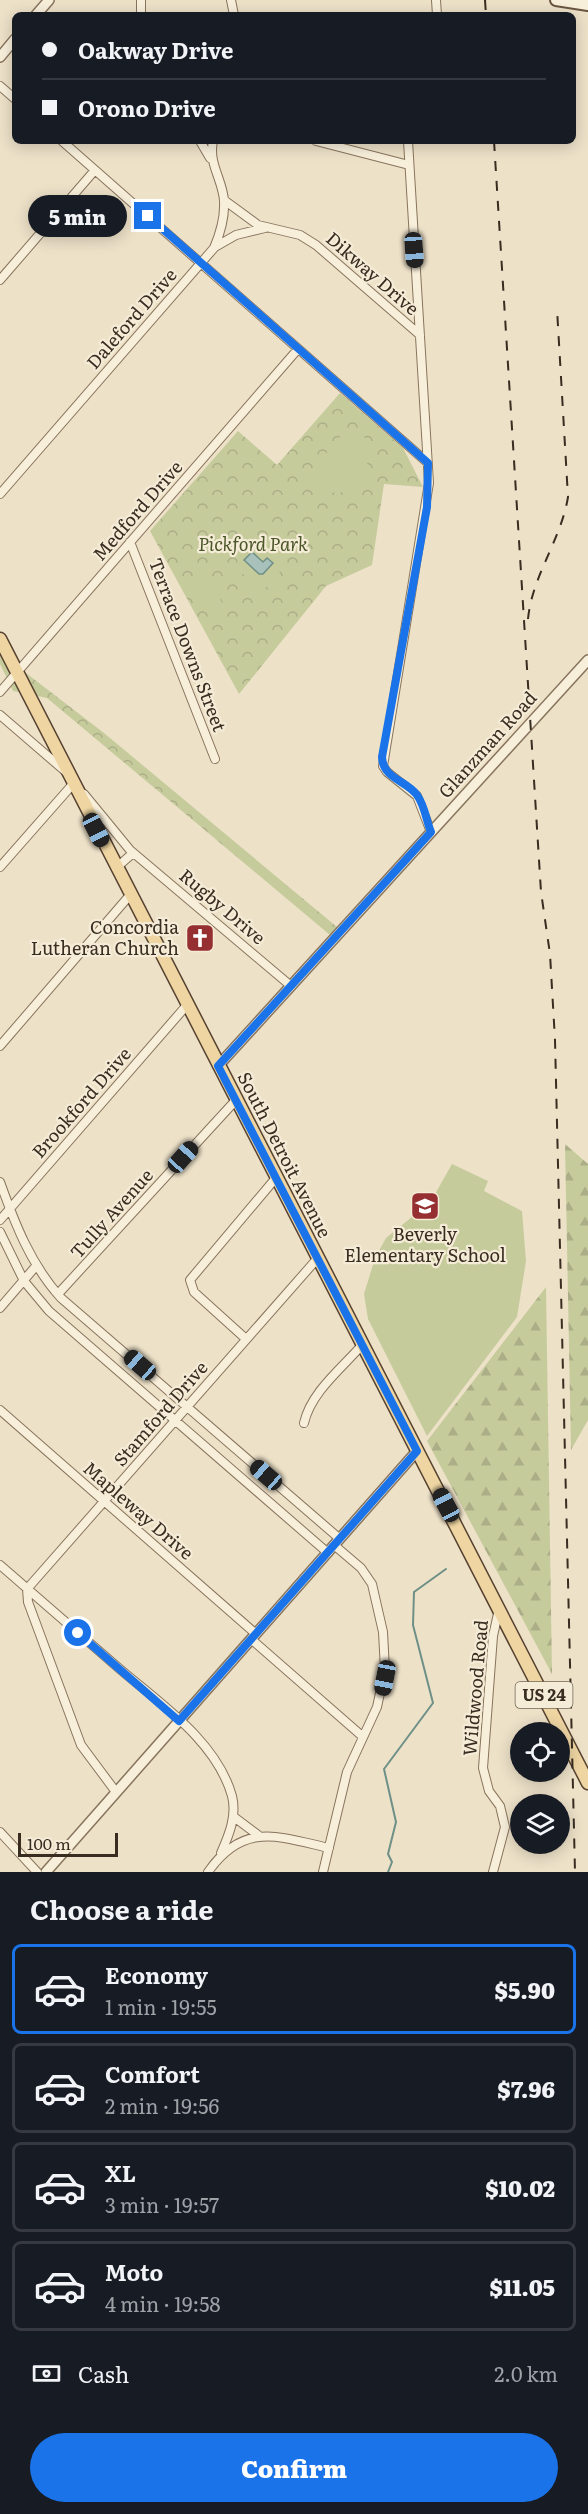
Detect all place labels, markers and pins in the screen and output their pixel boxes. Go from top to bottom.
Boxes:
place label: Concordia Lutheran Church [31,913,179,961]
church icon: Concordia Lutheran Church [184,922,216,954]
school or university icon: Beverly Elementary School [409,1190,441,1222]
place label: Beverly Elementary School [344,1220,506,1268]

